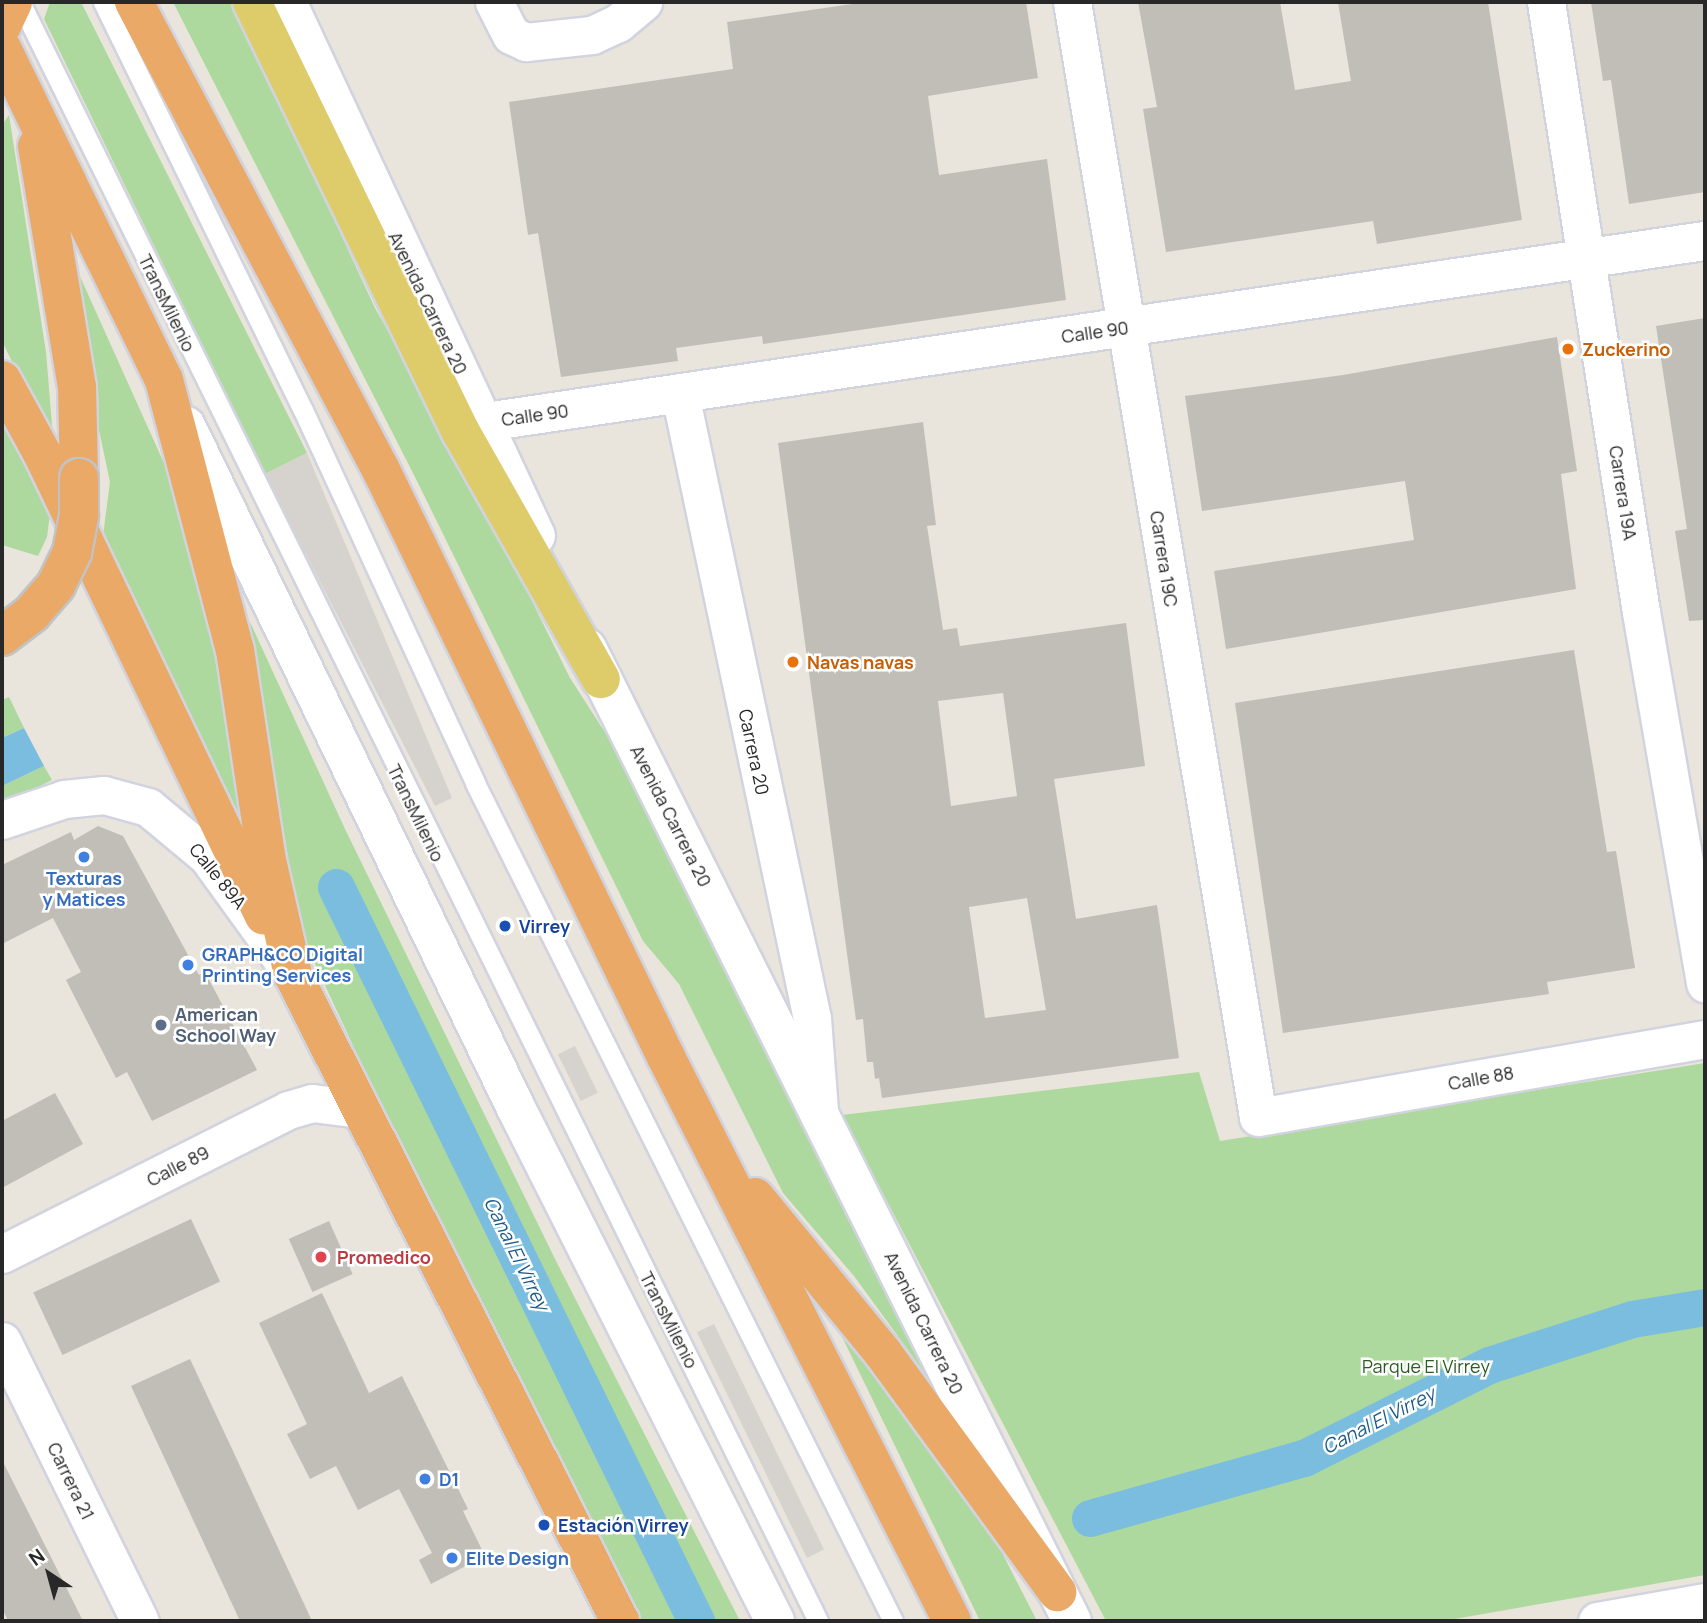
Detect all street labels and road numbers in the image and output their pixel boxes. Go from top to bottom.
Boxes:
street label: Avenida Carrera 20 [384,228,472,378]
street label: TransMilenio [134,251,200,355]
street label: Calle 90 [1060,317,1130,347]
street label: Calle 90 [500,400,570,430]
street label: Carrera 19A [1605,444,1641,542]
street label: Carrera 19C [1146,509,1182,609]
street label: Carrera 20 [734,707,774,797]
street label: Avenida Carrera 20 [626,742,716,890]
street label: TransMilenio [383,761,449,865]
street label: Calle 89A [185,839,251,913]
street label: Calle 88 [1446,1062,1516,1094]
street label: Calle 89 [143,1141,213,1191]
street label: Avenida Carrera 20 [880,1248,968,1398]
street label: TransMilenio [635,1268,703,1372]
street label: Carrera 21 [43,1439,99,1523]

